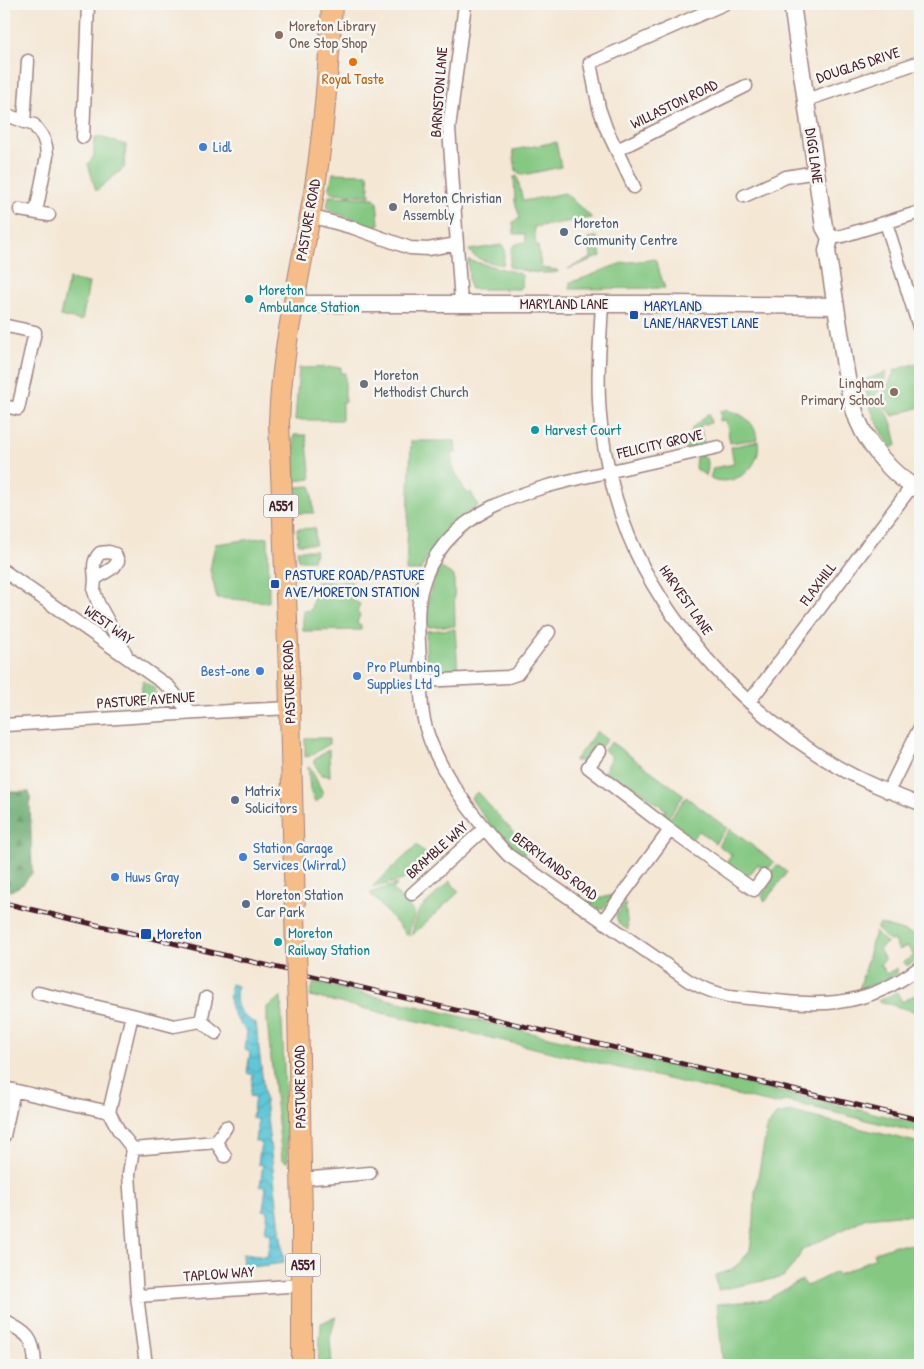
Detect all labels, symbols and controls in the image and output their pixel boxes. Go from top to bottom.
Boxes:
place label: Moreton Library One Stop Shop [289,15,376,53]
marker: Moreton Library One Stop Shop [273,29,285,41]
street label: DOUGLAS DRIVE [813,41,903,88]
street label: BARNSTON LANE [425,46,452,138]
marker: Royal Taste [347,56,359,68]
place label: Royal Taste [322,68,384,89]
street label: WILLASTON ROAD [627,73,722,134]
street label: DIGG LANE [800,127,829,185]
place label: Lidl [213,136,232,157]
marker: Lidl [197,141,209,153]
street label: PASTURE ROAD [290,176,325,263]
place label: Moreton Christian Assembly [403,187,502,225]
marker: Moreton Christian Assembly [387,201,399,213]
place label: Moreton Community Centre [574,212,678,250]
marker: Moreton Community Centre [558,226,570,238]
place label: Moreton Ambulance Station [259,279,360,317]
marker: Moreton Ambulance Station [243,293,255,305]
street label: MARYLAND LANE [520,293,609,314]
place label: MARYLAND LANE/HARVEST LANE [644,295,759,333]
marker: MARYLAND LANE/HARVEST LANE [628,309,640,321]
place label: Moreton Methodist Church [374,364,468,402]
place label: Lingham Primary School [801,372,884,410]
marker: Moreton Methodist Church [358,378,370,390]
marker: Lingham Primary School [888,386,900,398]
place label: Harvest Court [545,419,622,440]
street label: FELICITY GROVE [614,423,705,464]
marker: Harvest Court [529,424,541,436]
road number: A551 [264,494,298,518]
street label: FLAXHILL [794,557,841,610]
street label: HARVEST LANE [655,560,718,639]
place label: PASTURE ROAD/PASTURE AVE/MORETON STATION [285,564,425,602]
marker: PASTURE ROAD/PASTURE AVE/MORETON STATION [269,578,281,590]
street label: WEST WAY [80,600,139,650]
street label: PASTURE ROAD [277,639,300,724]
place label: Pro Plumbing Supplies Ltd [367,656,440,694]
place label: Best-one [201,660,250,681]
marker: Best-one [254,665,266,677]
marker: Pro Plumbing Supplies Ltd [351,670,363,682]
street label: PASTURE AVENUE [96,686,196,713]
place label: Matrix Solicitors [245,780,297,818]
marker: Matrix Solicitors [229,794,241,806]
street label: BRAMBLE WAY [401,816,473,883]
street label: BERRYLANDS ROAD [508,826,603,905]
place label: Station Garage Services (Wirral) [253,837,347,875]
marker: Station Garage Services (Wirral) [237,851,249,863]
place label: Huws Gray [125,866,179,887]
marker: Huws Gray [109,871,121,883]
place label: Moreton Station Car Park [256,884,344,922]
marker: Moreton Station Car Park [240,898,252,910]
place label: Moreton Railway Station [288,922,370,960]
place label: Moreton [157,923,202,944]
marker: Moreton [139,927,153,941]
marker: Moreton Railway Station [272,936,284,948]
street label: PASTURE ROAD [288,1044,311,1129]
road number: A551 [286,1254,320,1276]
street label: TAPLOW WAY [183,1261,256,1286]

